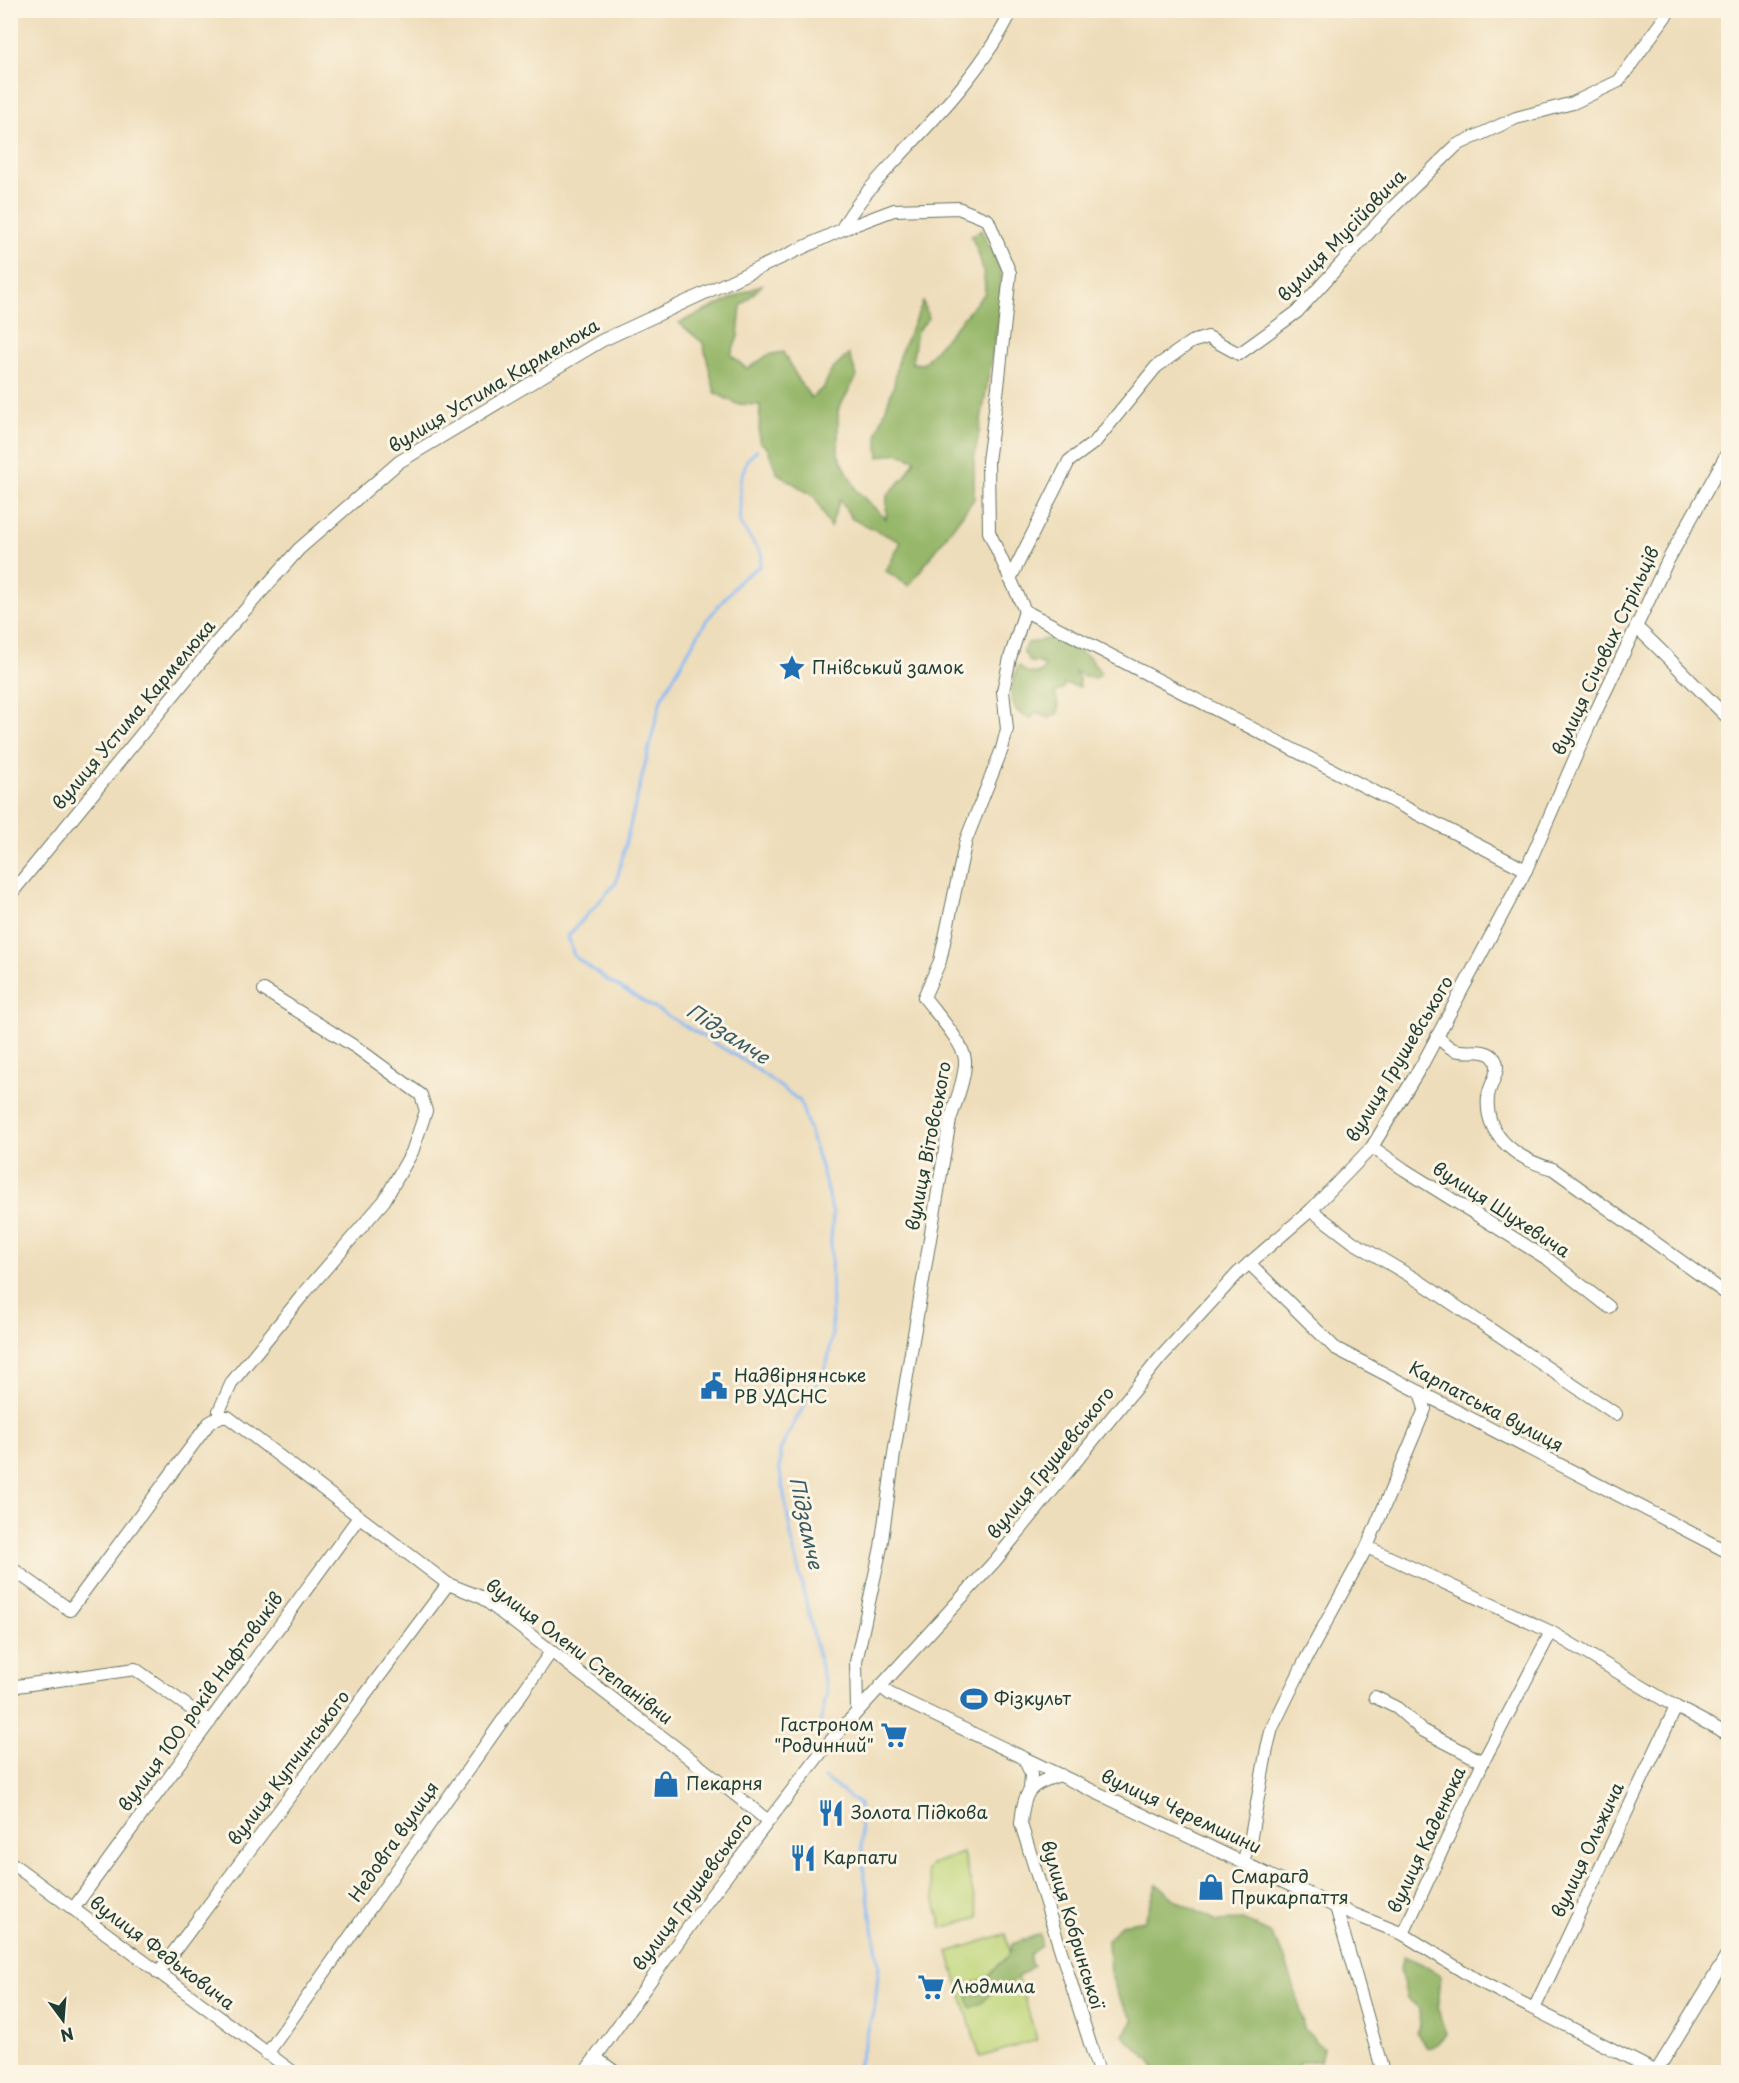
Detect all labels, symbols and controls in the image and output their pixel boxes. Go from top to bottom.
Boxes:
street label: вулиця Мусійовича [1270,162,1412,307]
street label: вулиця Устима Кармелюка [383,311,604,458]
street label: вулиця Січових Стрільців [1544,541,1665,759]
street label: вулиця Устима Кармелюка [45,612,221,815]
place icon: Пнівський замок [777,653,807,683]
place label: Пнівський замок [812,653,964,680]
street label: вулиця Грушевського [1338,970,1459,1146]
water label: Підзамче [681,995,777,1072]
street label: вулиця Вітовського [898,1059,957,1233]
street label: вулиця Шухевича [1428,1154,1576,1264]
street label: Карпатська вулиця [1405,1354,1569,1458]
place label: Надвірнянське РВ УДСНС [734,1361,866,1409]
public building icon: Надвірнянське РВ УДСНС [699,1371,729,1401]
street label: вулиця Грушевського [980,1380,1120,1544]
water label: Підзамче [783,1474,832,1573]
street label: вулиця Олени Степанівни [481,1571,679,1730]
street label: вулиця 100 років Нафтовиків [111,1586,289,1817]
street label: вулиця Купчинського [220,1684,355,1850]
sports icon: Фізкульт [959,1684,989,1714]
place label: Фізкульт [994,1684,1071,1711]
place label: Гастроном "Родинний" [774,1710,874,1758]
supermarket icon: Гастроном "Родинний" [879,1720,909,1750]
street label: вулиця Каденюка [1380,1761,1472,1917]
street label: вулиця Черемшини [1097,1762,1266,1860]
shop icon: Пекарня [651,1769,681,1799]
place label: Пекарня [686,1769,763,1796]
street label: Недовга вулиця [341,1775,445,1907]
street label: вулиця Ольжича [1543,1777,1630,1921]
restaurant icon: Золота Підкова [816,1798,846,1828]
place label: Золота Підкова [851,1798,988,1825]
street label: вулиця Грушевського [625,1806,758,1976]
street label: вулиця Кобринської [1035,1837,1112,2013]
restaurant icon: Карпати [788,1843,818,1873]
place label: Карпати [823,1843,898,1870]
place label: Смарагд Прикарпаття [1231,1862,1349,1910]
shop icon: Смарагд Прикарпаття [1196,1872,1226,1902]
street label: вулиця Федьковича [85,1888,242,2016]
supermarket icon: Людмила [916,1972,946,2002]
place label: Людмила [951,1972,1036,1999]
north arrow [33,1990,93,2050]
text: N [58,2022,77,2049]

